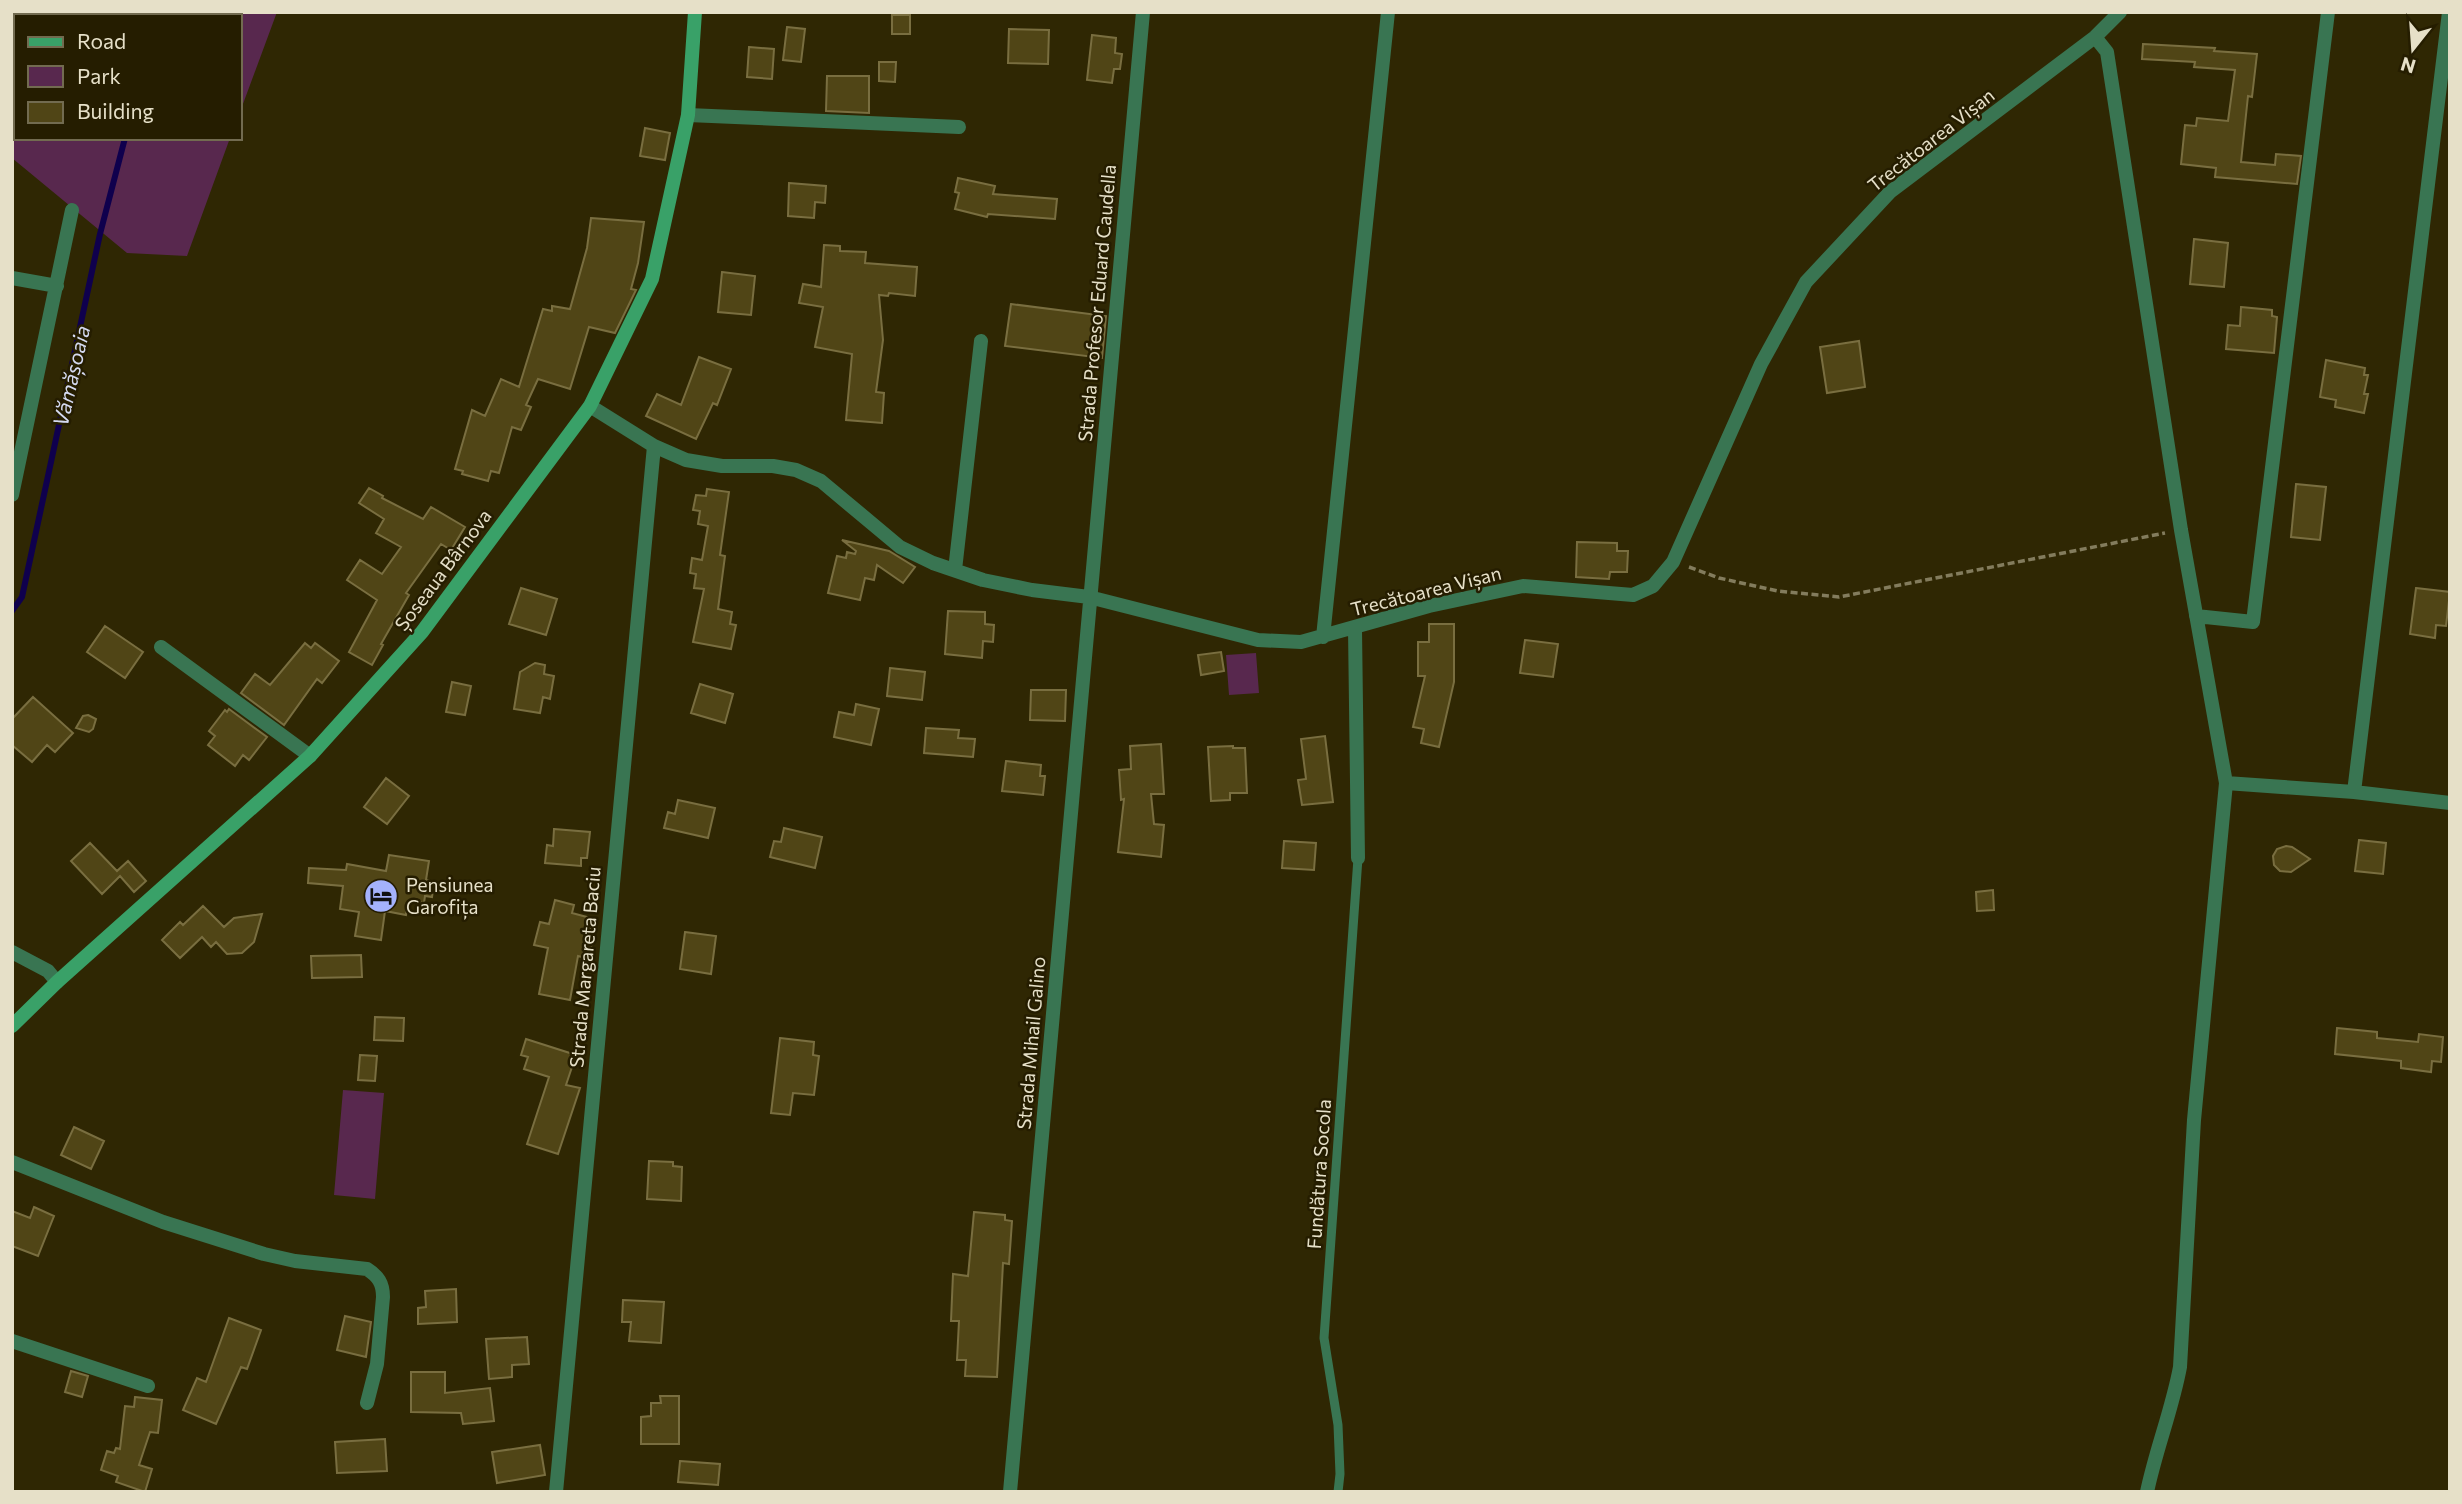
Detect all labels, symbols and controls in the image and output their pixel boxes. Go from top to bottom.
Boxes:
legend [14,14,242,140]
north arrow [2378,14,2448,84]
text: Road [77,28,126,53]
text: N [2398,53,2418,79]
text: Park [77,63,121,88]
street label: Trecătoarea Vișan [1863,83,2000,198]
text: Building [77,98,154,123]
street label: Strada Profesor Eduard Caudella [1073,163,1120,442]
water label: Vămășoaia [47,323,96,429]
street label: Șoseaua Bârnova [389,504,497,636]
street label: Trecătoarea Vișan [1348,561,1504,622]
street label: Strada Margareta Baciu [564,865,605,1069]
place label: Pensiunea Garofița [406,873,494,920]
hotel icon: Pensiunea Garofița [362,877,400,915]
street label: Strada Mihail Galino [1011,955,1050,1130]
street label: Fundătura Socola [1302,1098,1335,1250]

